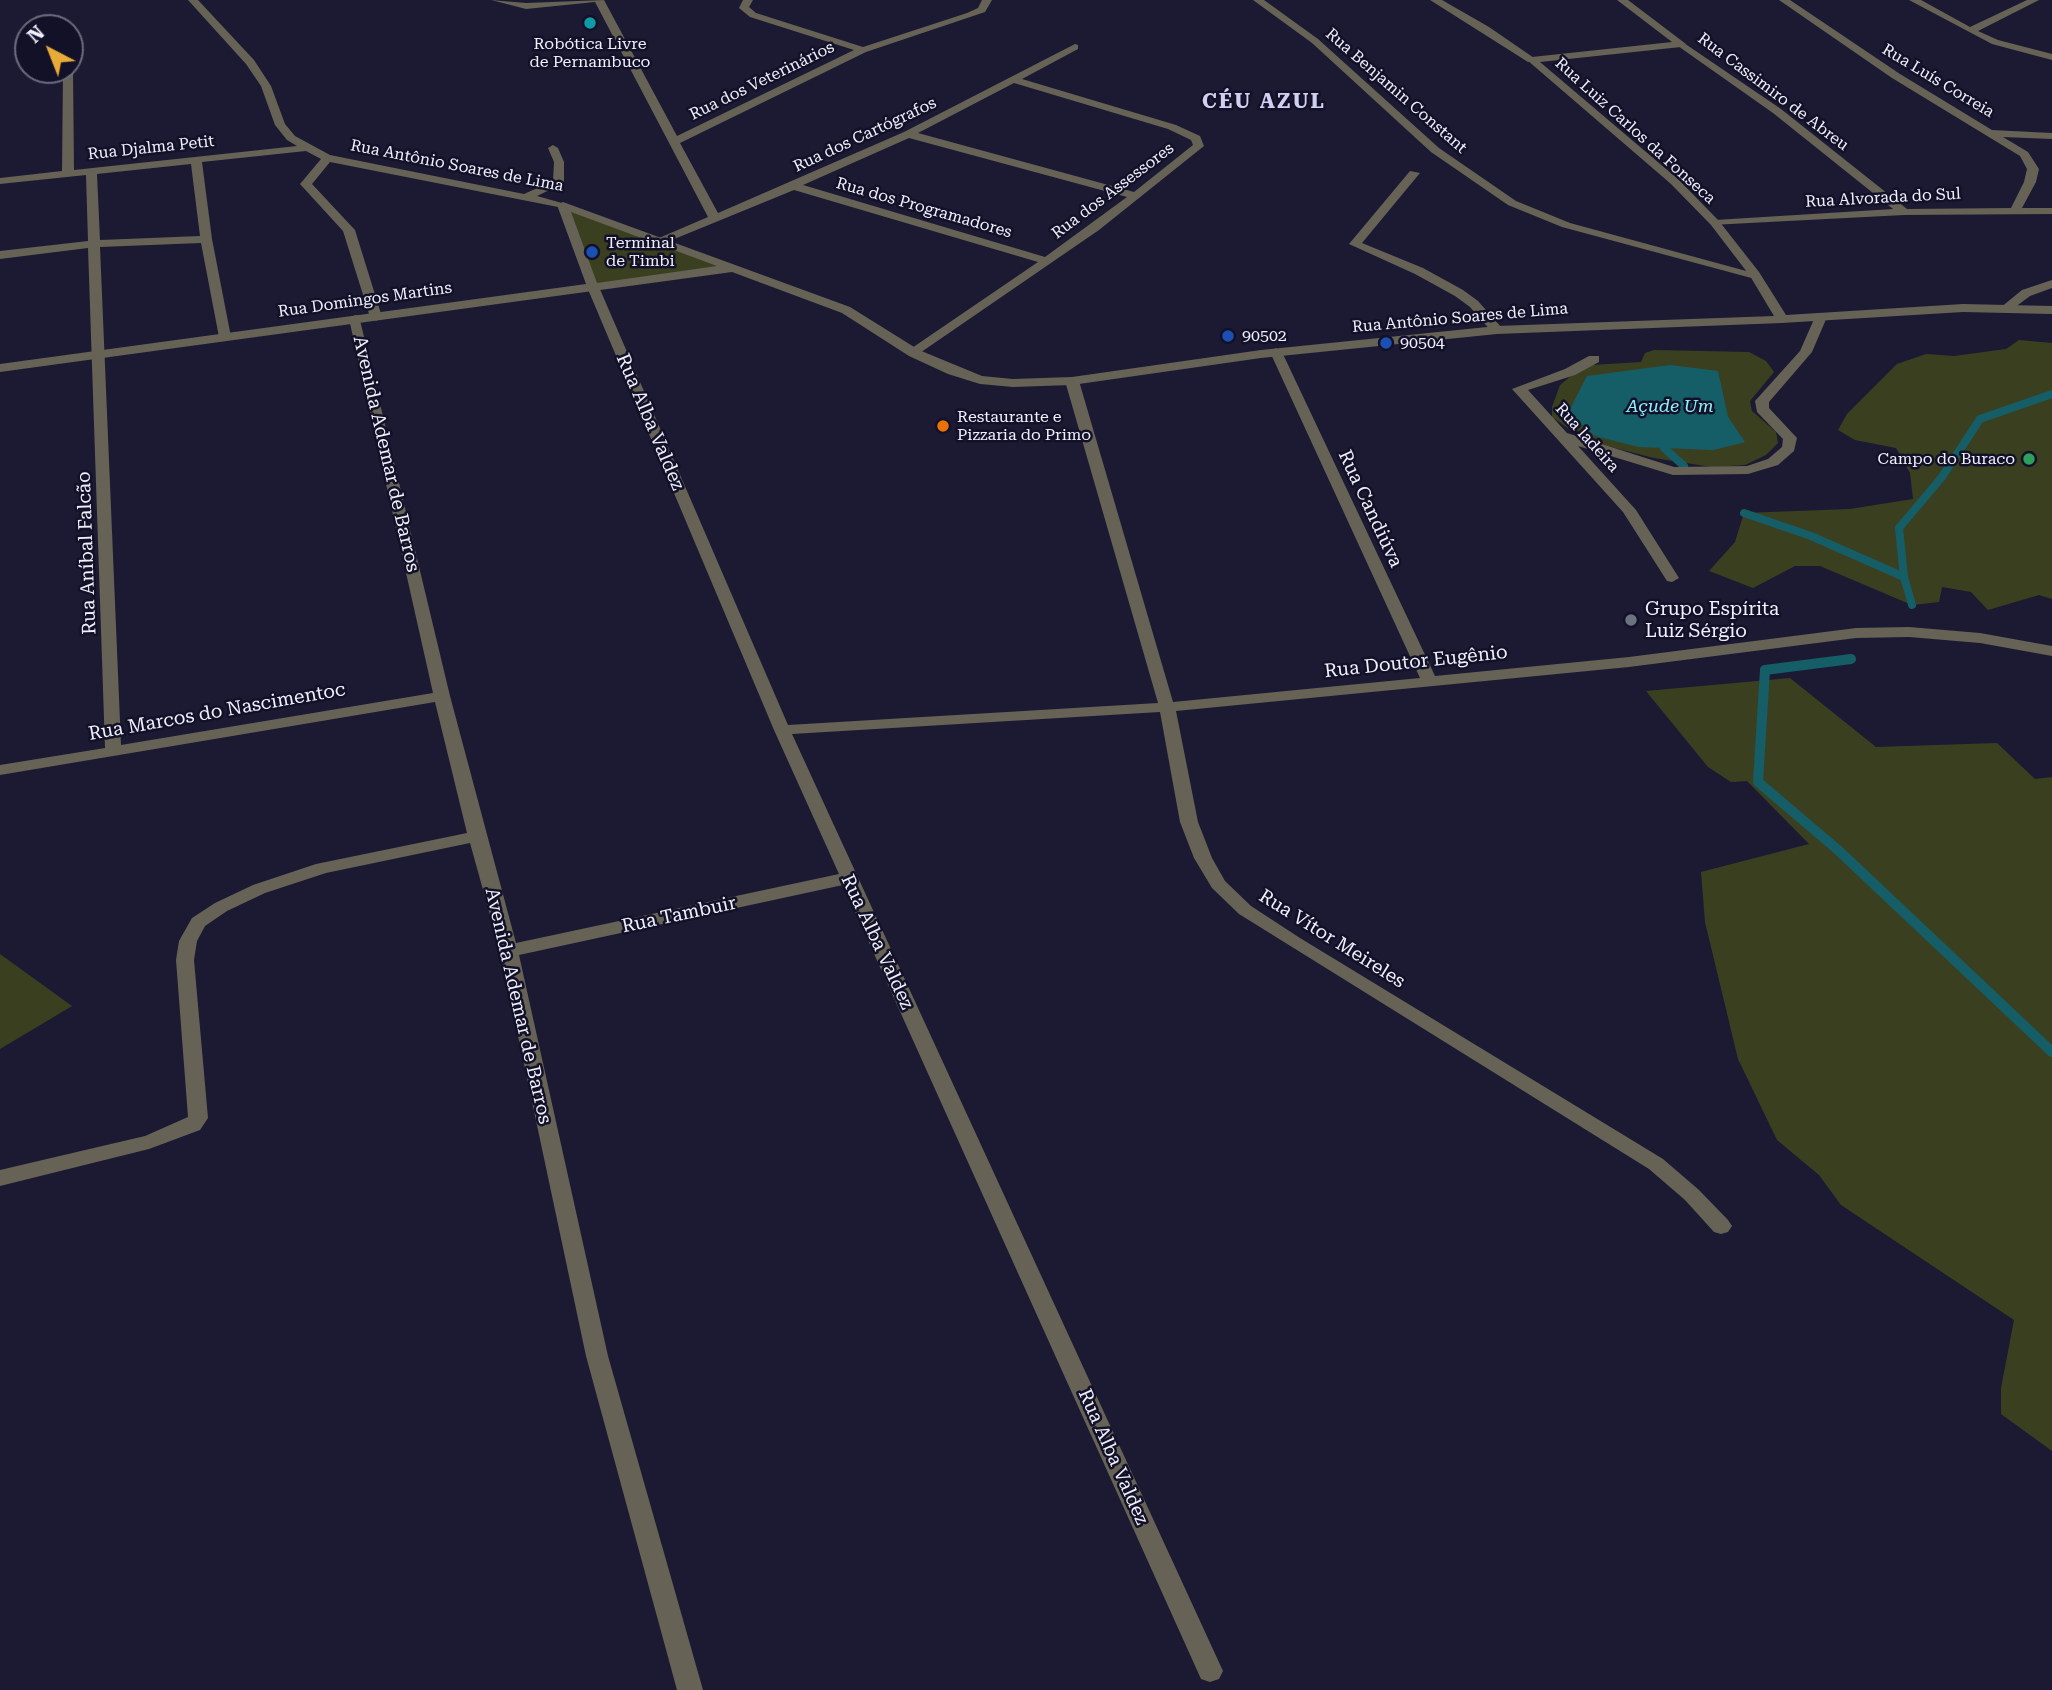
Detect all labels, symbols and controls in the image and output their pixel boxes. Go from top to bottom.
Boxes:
north arrow [14,14,84,84]
marker: Robótica Livre de Pernambuco [582,15,598,31]
text: N [23,21,49,48]
street label: Rua Benjamin Constant [1321,24,1471,158]
street label: Rua Cassimiro de Abreu [1694,29,1852,155]
place label: Robótica Livre de Pernambuco [530,34,650,72]
street label: Rua dos Veterinários [686,38,838,124]
street label: Rua Luís Correia [1879,40,1997,122]
street label: Rua Luiz Carlos da Fonseca [1551,54,1719,208]
district label: CÉU AZUL [1203,89,1325,115]
street label: Rua dos Cartógrafos [790,93,940,177]
street label: Rua Djalma Petit [87,132,215,164]
street label: Rua Antônio Soares de Lima [349,136,565,196]
street label: Rua dos Assessores [1048,139,1178,243]
street label: Rua dos Programadores [834,174,1014,242]
street label: Rua Alvorada do Sul [1805,184,1961,212]
place label: Terminal de Timbi [606,233,675,271]
marker: Terminal de Timbi [584,244,600,260]
street label: Rua Domingos Martins [277,278,453,322]
street label: Rua Antônio Soares de Lima [1351,299,1569,337]
place label: 90502 [1242,326,1287,346]
marker: 90502 [1220,328,1236,344]
place label: 90504 [1400,333,1445,353]
street label: Avenida Ademar de Barros [348,334,424,574]
marker: 90504 [1378,335,1394,351]
street label: Rua Alba Valdez [611,350,689,494]
water label: Açude Um [1626,396,1714,418]
street label: Rua ladeira [1551,400,1623,476]
place label: Restaurante e Pizzaria do Primo [957,407,1091,445]
marker: Restaurante e Pizzaria do Primo [935,418,951,434]
street label: Rua Candiúva [1333,447,1407,571]
place label: Campo do Buraco [1878,449,2015,469]
marker: Campo do Buraco [2021,451,2037,467]
street label: Rua Aníbal Falcão [73,471,101,635]
place label: Grupo Espírita Luiz Sérgio [1645,598,1779,642]
marker: Grupo Espírita Luiz Sérgio [1623,612,1639,628]
street label: Rua Doutor Eugênio [1323,641,1509,683]
street label: Rua Marcos do Nascimentoc [87,678,347,746]
street label: Rua Alba Valdez [836,871,918,1013]
street label: Rua Vítor Meireles [1255,885,1409,993]
street label: Avenida Ademar de Barros [480,886,556,1126]
street label: Rua Tambuir [620,892,738,938]
street label: Rua Alba Valdez [1073,1386,1153,1528]

